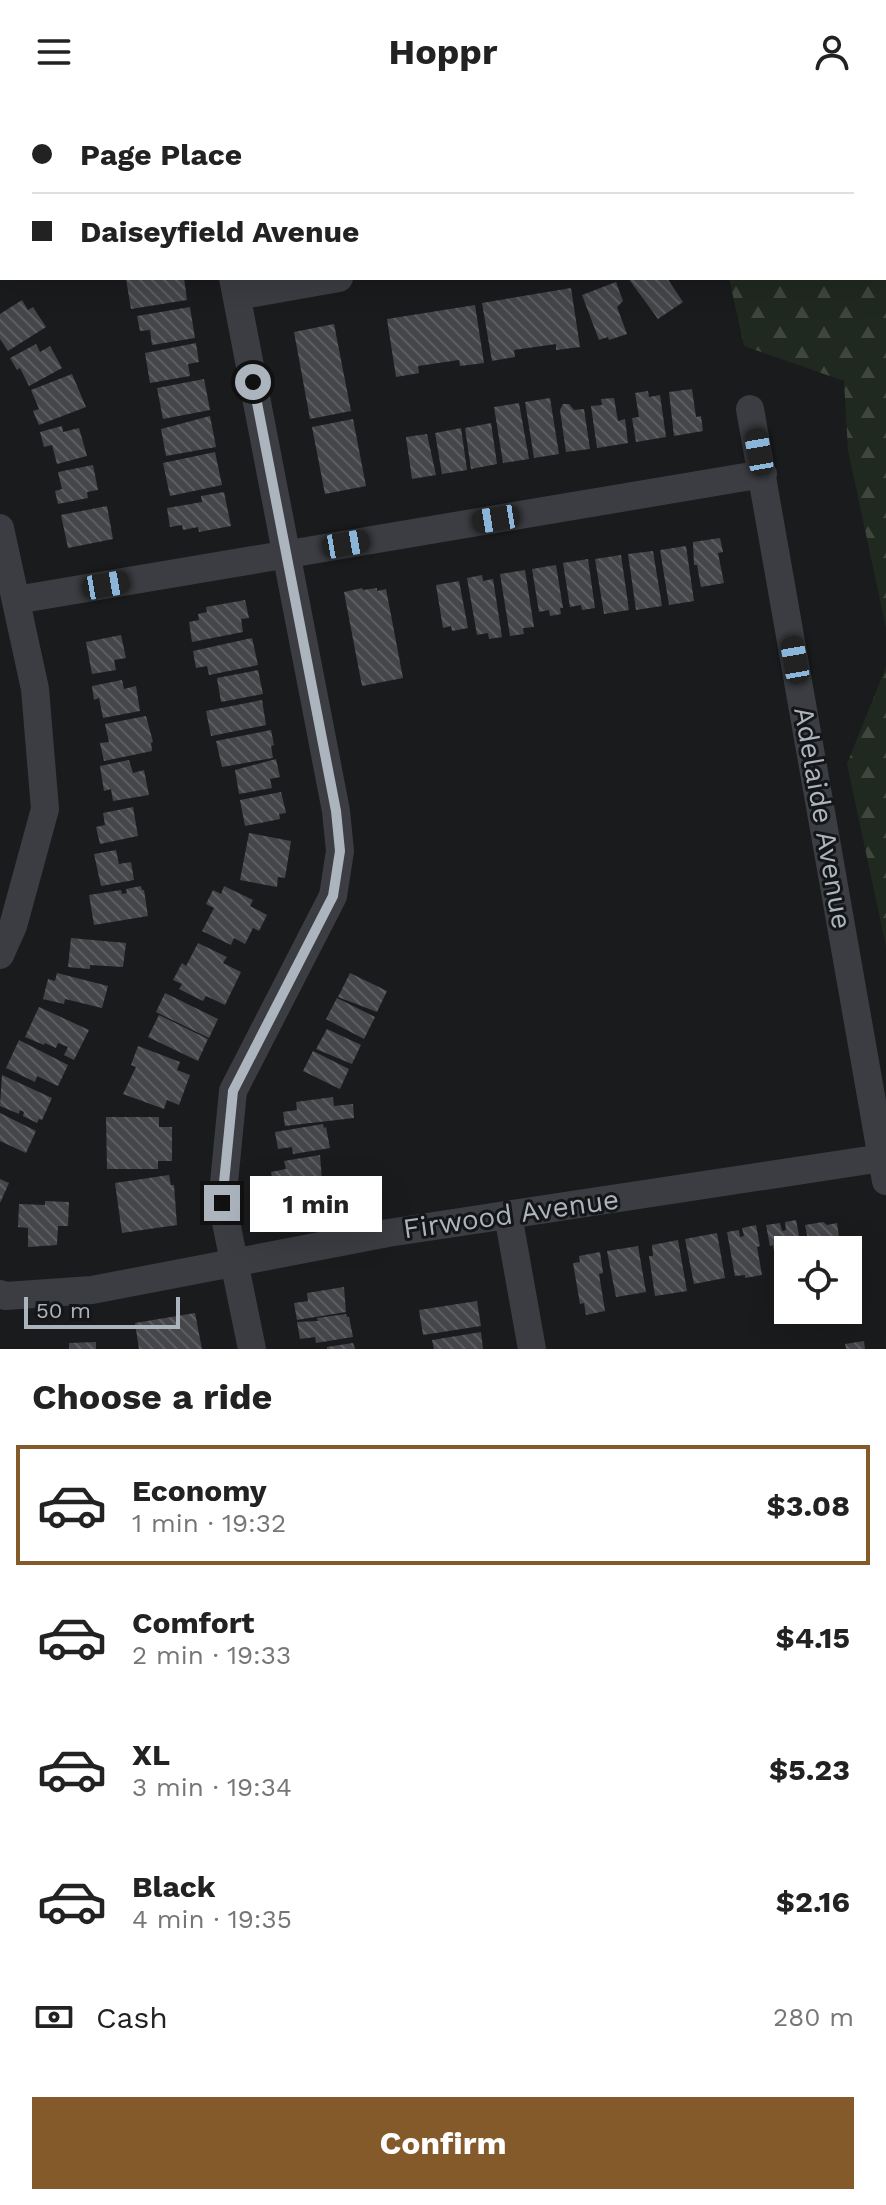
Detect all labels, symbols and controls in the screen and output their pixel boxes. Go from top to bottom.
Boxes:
icon: menu [32,30,76,74]
icon: person [810,30,854,74]
text: Hoppr [389,31,497,73]
text: Page Place [80,137,242,172]
text: Daiseyfield Avenue [80,214,360,249]
route start [235,364,271,400]
car [743,426,775,478]
car [470,503,522,535]
car [320,528,372,560]
car [80,569,132,601]
car [779,634,811,686]
street label: Adelaide Avenue [787,704,859,932]
callout: 1 min [250,1175,382,1231]
street label: Firwood Avenue [401,1183,621,1245]
route end [204,1185,240,1221]
text: 1 min [283,1189,349,1219]
map controls [774,1236,862,1324]
button: locate [774,1236,862,1324]
scale bar [24,1293,180,1329]
text: 50 m [36,1298,91,1323]
text: Choose a ride [32,1376,272,1418]
icon: car [36,1469,108,1541]
text: Economy [132,1473,267,1508]
text: $3.08 [766,1488,850,1523]
text: 1 min · 19:32 [132,1508,286,1538]
icon: car [36,1601,108,1673]
text: Comfort [132,1605,254,1640]
text: $4.15 [775,1620,850,1655]
text: 2 min · 19:33 [132,1640,291,1670]
icon: car [36,1733,108,1805]
text: XL [132,1737,170,1772]
text: $5.23 [769,1752,850,1787]
text: 3 min · 19:34 [132,1772,292,1802]
icon: car [36,1865,108,1937]
text: Black [132,1869,216,1904]
text: $2.16 [776,1884,850,1919]
text: 4 min · 19:35 [132,1904,292,1934]
icon: cash [32,1995,76,2039]
text: Cash [96,2000,168,2035]
text: 280 m [773,2002,854,2032]
button: Confirm [32,2097,854,2189]

